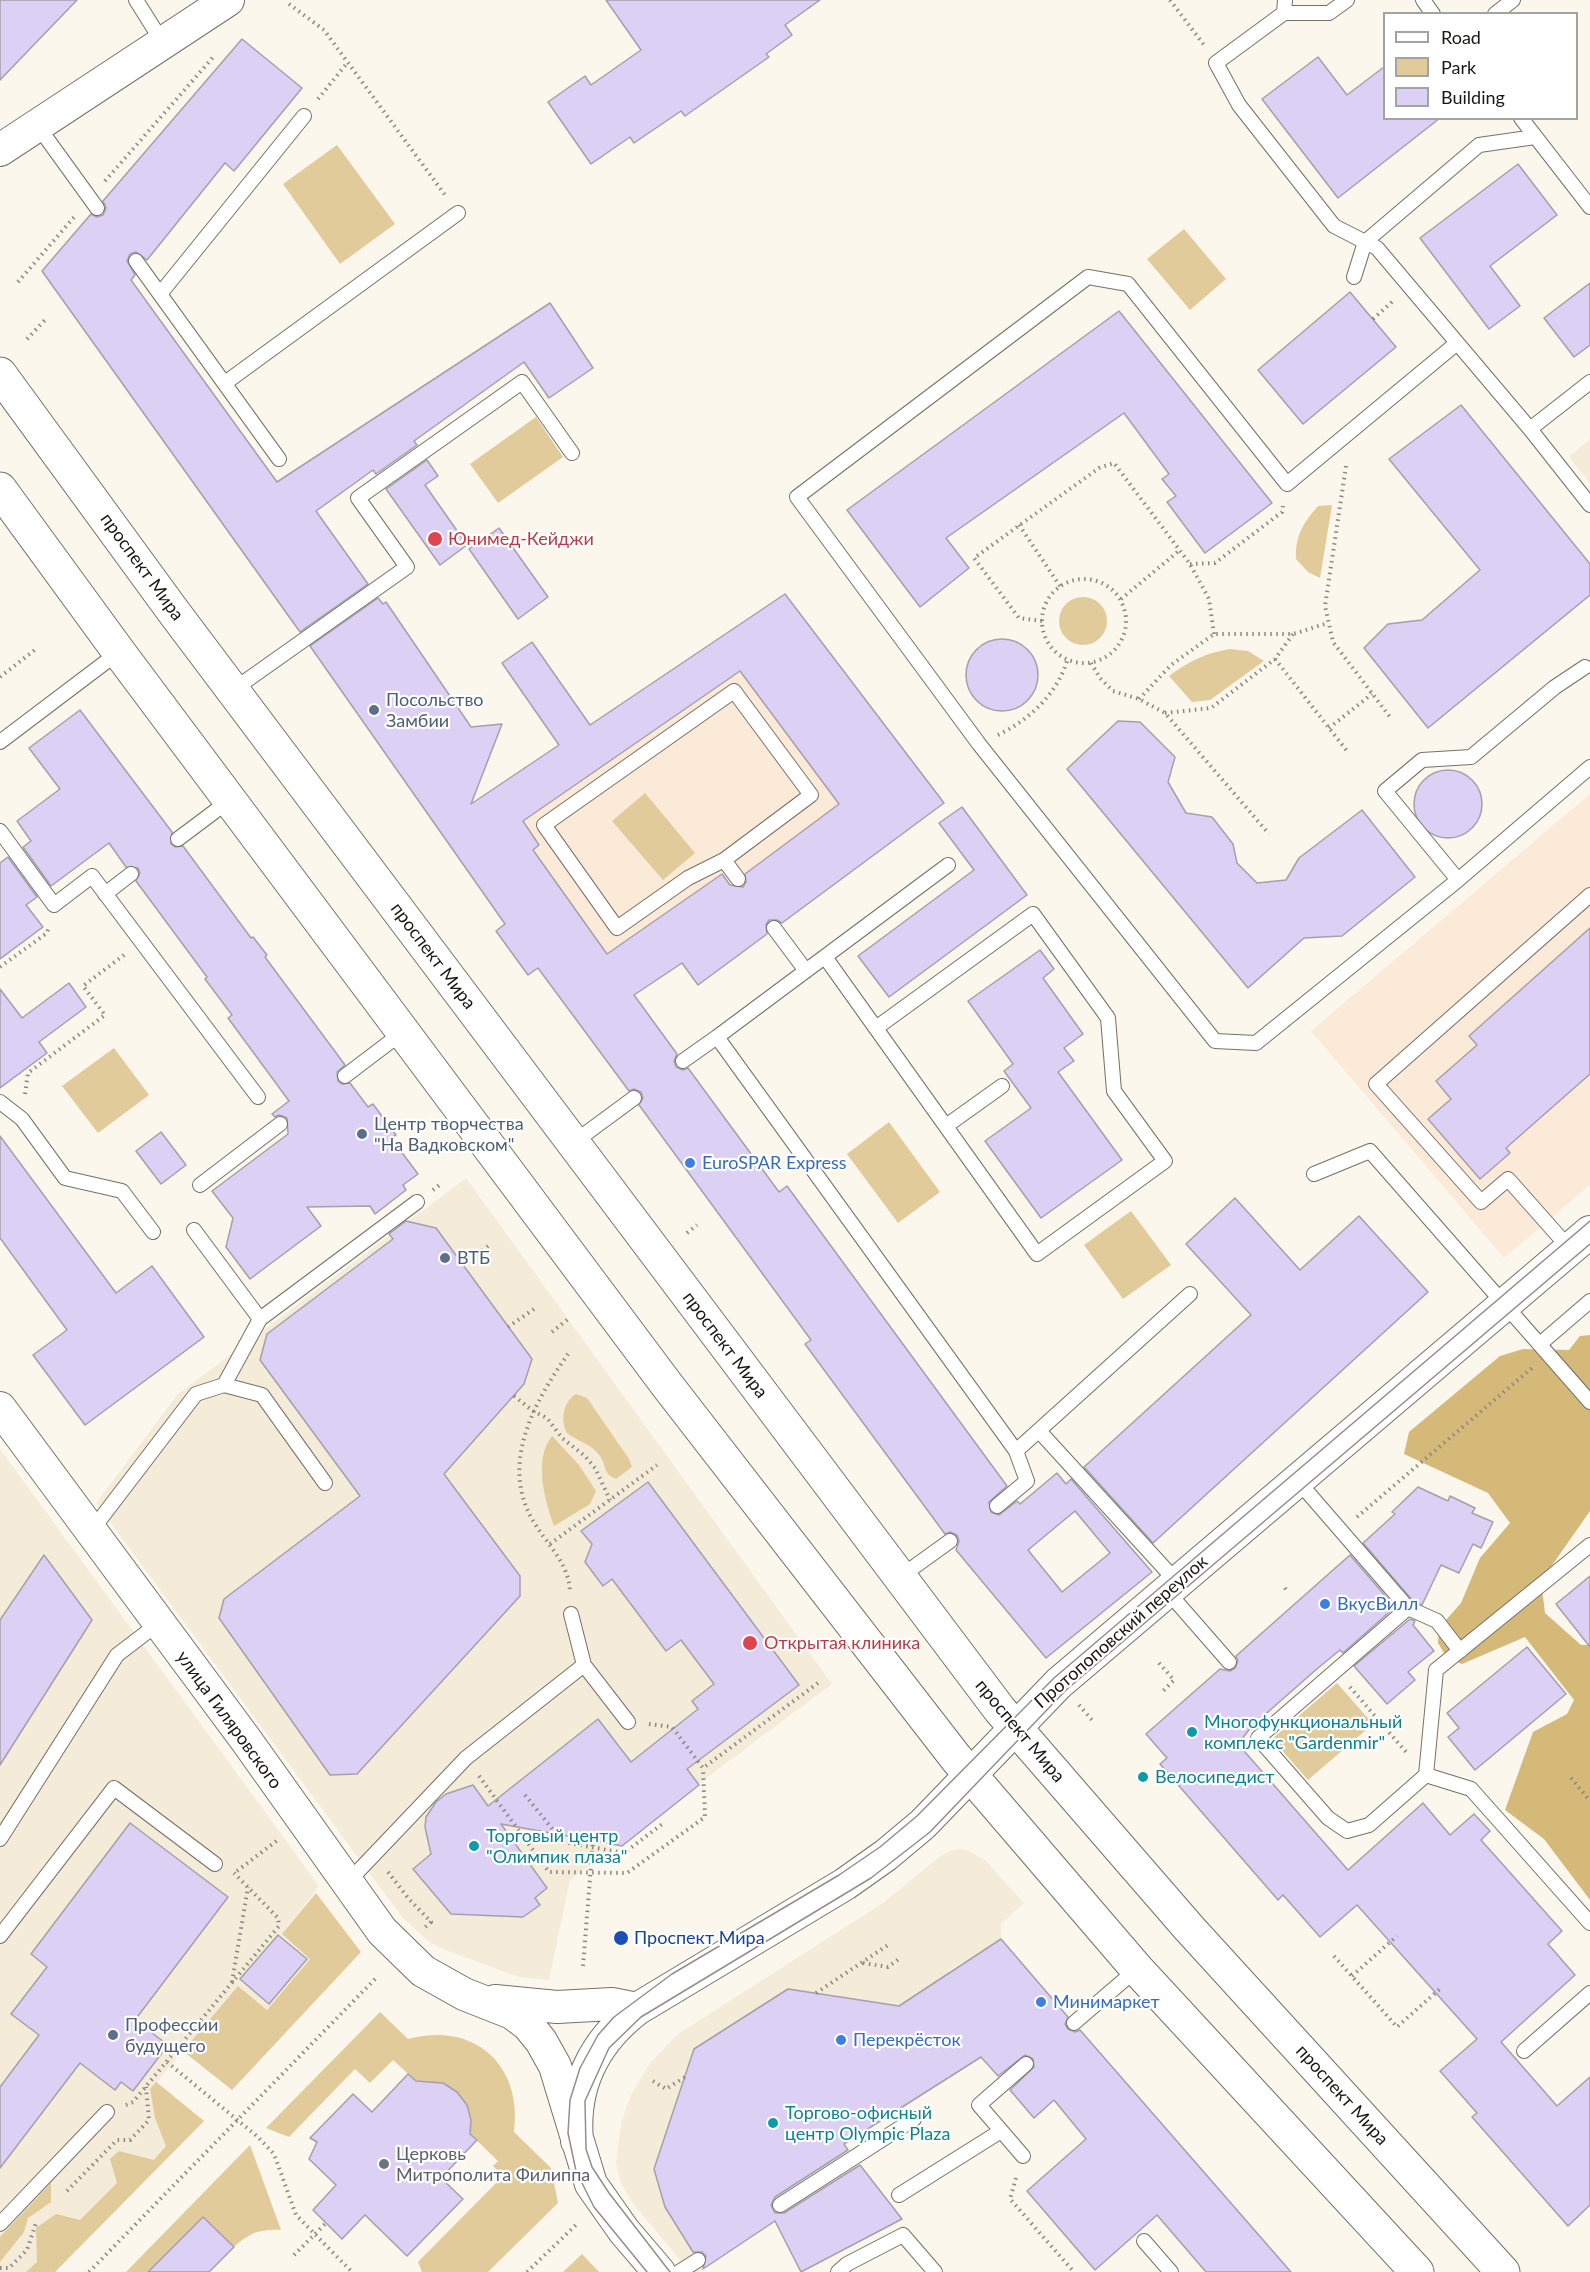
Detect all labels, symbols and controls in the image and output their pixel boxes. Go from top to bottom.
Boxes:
legend [1383,12,1578,120]
text: Road [1441,26,1481,48]
text: Park [1441,56,1476,78]
text: Building [1441,86,1505,108]
street label: проспект Мира [96,509,188,625]
place label: Юнимед-Кейджи [448,528,594,550]
marker: Юнимед-Кейджи [426,530,444,548]
place label: Посольство Замбии [386,689,484,732]
marker: Посольство Замбии [367,703,381,717]
street label: проспект Мира [386,899,480,1013]
place label: Центр творчества "На Вадковском" [374,1113,524,1156]
marker: Центр творчества "На Вадковском" [355,1127,369,1141]
place label: EuroSPAR Express [702,1152,847,1174]
marker: EuroSPAR Express [683,1156,697,1170]
place label: ВТБ [457,1247,490,1269]
marker: ВТБ [438,1251,452,1265]
street label: проспект Мира [678,1288,772,1402]
street label: Протопоповский переулок [1030,1551,1212,1713]
place label: ВкусВилл [1337,1593,1418,1615]
marker: ВкусВилл [1318,1597,1332,1611]
place label: Открытая клиника [764,1632,920,1654]
marker: Открытая клиника [741,1634,759,1652]
street label: улица Гиляровского [172,1647,286,1793]
street label: проспект Мира [971,1675,1069,1787]
place label: Многофункциональный комплекс "Gardenmir" [1204,1711,1402,1754]
marker: Многофункциональный комплекс "Gardenmir" [1185,1725,1199,1739]
place label: Велосипедист [1155,1766,1274,1788]
marker: Велосипедист [1136,1770,1150,1784]
place label: Торговый центр "Олимпик плаза" [486,1825,627,1868]
marker: Торговый центр "Олимпик плаза" [467,1839,481,1853]
place label: Проспект Мира [634,1927,765,1949]
marker: Проспект Мира [612,1929,630,1947]
place label: Минимаркет [1053,1991,1160,2013]
marker: Минимаркет [1034,1995,1048,2009]
place label: Профессии будущего [125,2014,218,2056]
marker: Профессии будущего [106,2028,120,2042]
place label: Перекрёсток [853,2029,961,2051]
marker: Перекрёсток [834,2033,848,2047]
street label: проспект Мира [1291,2040,1393,2150]
place label: Торгово-офисный центр Olympic Plaza [785,2102,950,2144]
marker: Торгово-офисный центр Olympic Plaza [766,2116,780,2130]
place label: Церковь Митрополита Филиппа [396,2143,590,2186]
marker: Церковь Митрополита Филиппа [377,2157,391,2171]

